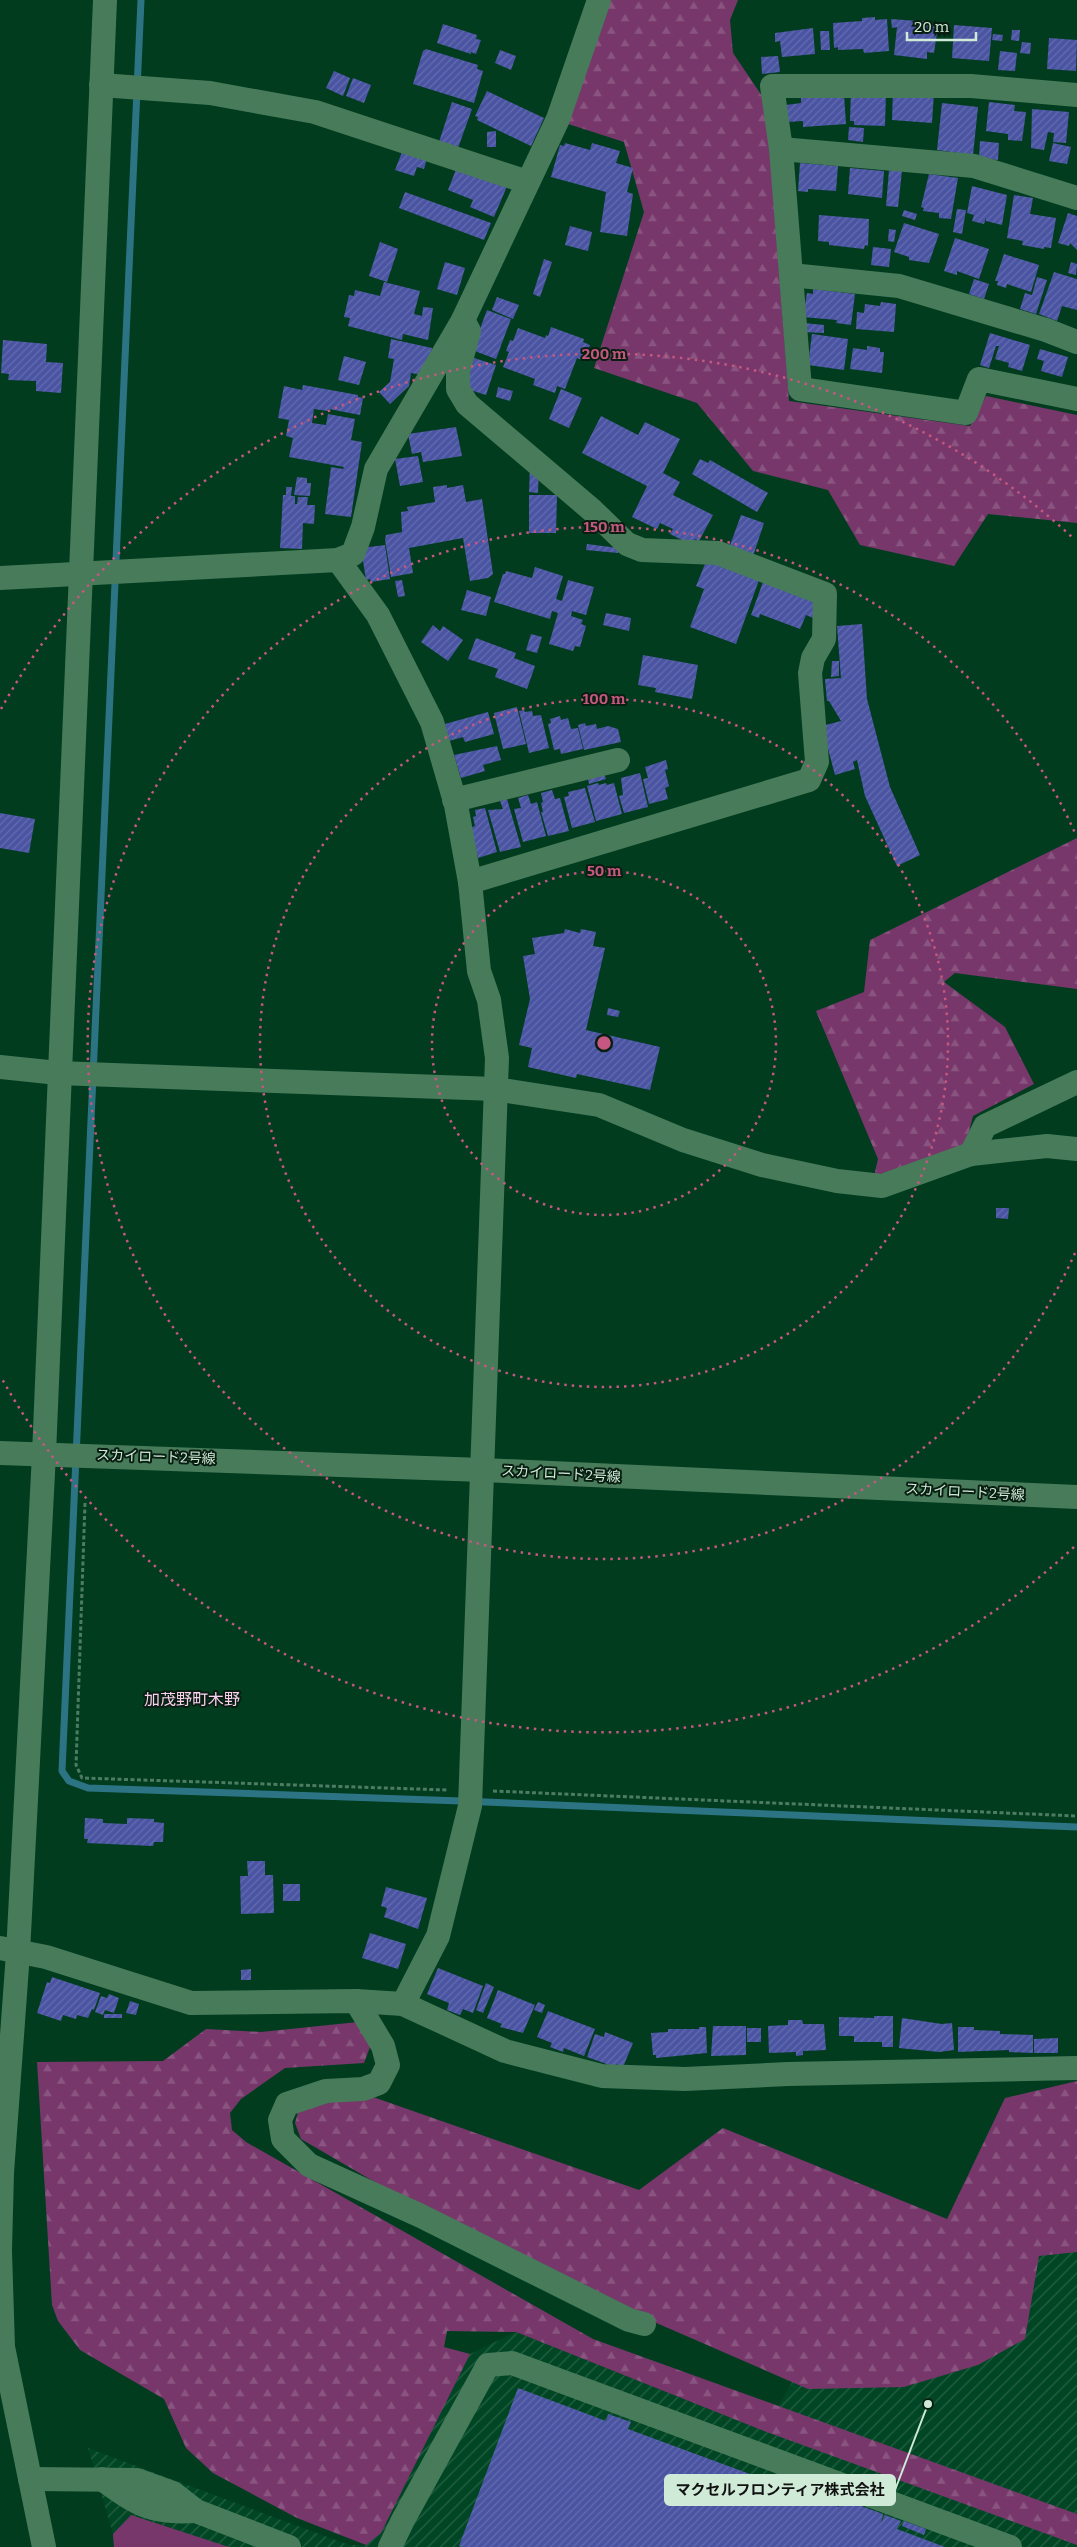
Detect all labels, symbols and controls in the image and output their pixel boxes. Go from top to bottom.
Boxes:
scale bar [907,10,976,42]
text: 20 m [914,18,950,36]
text: 200 m [582,345,627,363]
text: 150 m [583,518,625,536]
text: 100 m [583,690,626,708]
text: 50 m [587,862,622,880]
centre of rings [595,1034,613,1052]
street label: スカイロード2号線 [96,1446,216,1468]
street label: スカイロード2号線 [501,1462,621,1486]
street label: スカイロード2号線 [905,1480,1025,1504]
district label: 加茂野町木野 [144,1690,240,1709]
callout: マクセルフロンティア株式会社 [665,2475,895,2505]
text: マクセルフロンティア株式会社 [675,2481,885,2499]

